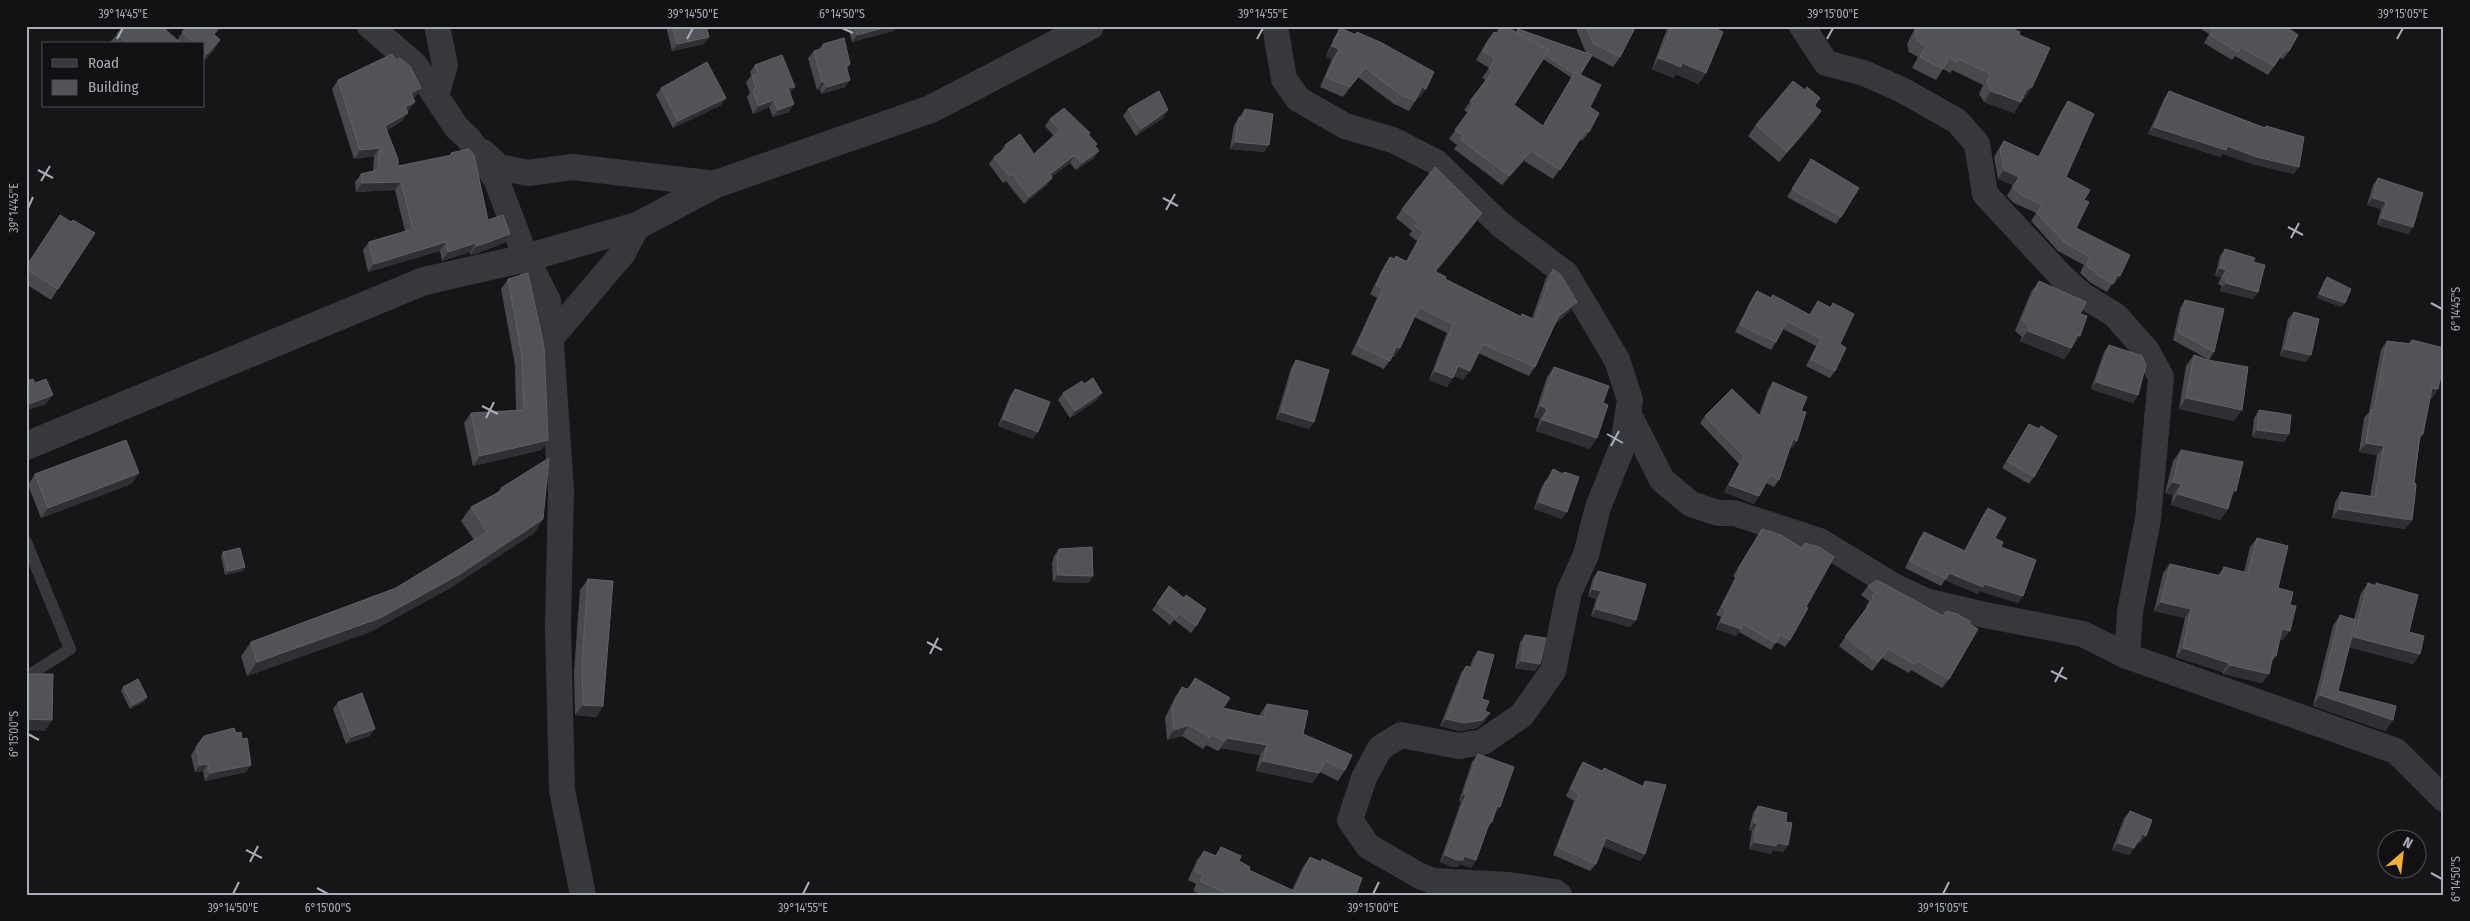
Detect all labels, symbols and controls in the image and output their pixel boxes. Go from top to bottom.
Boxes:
text: 39°14'45"E [98,7,148,21]
text: 39°14'50"E [668,7,719,21]
text: 6°14'50"S [819,7,865,21]
text: 39°14'55"E [1238,7,1288,21]
text: 39°15'00"E [1807,7,1859,21]
text: 39°15'05"E [2378,7,2429,21]
legend [42,42,205,108]
text: Road [88,54,119,72]
text: Building [88,78,139,96]
text: 39°14'45"E [7,183,21,233]
text: 6°14'45"S [2449,287,2463,331]
text: 6°15'00"S [7,711,21,757]
north arrow [2378,828,2428,878]
text: N [2400,833,2416,852]
text: 6°14'50"S [2449,856,2463,902]
text: 39°14'50"E [208,901,259,915]
text: 6°15'00"S [305,901,351,915]
text: 39°14'55"E [778,901,828,915]
text: 39°15'00"E [1347,901,1399,915]
text: 39°15'05"E [1918,901,1969,915]

